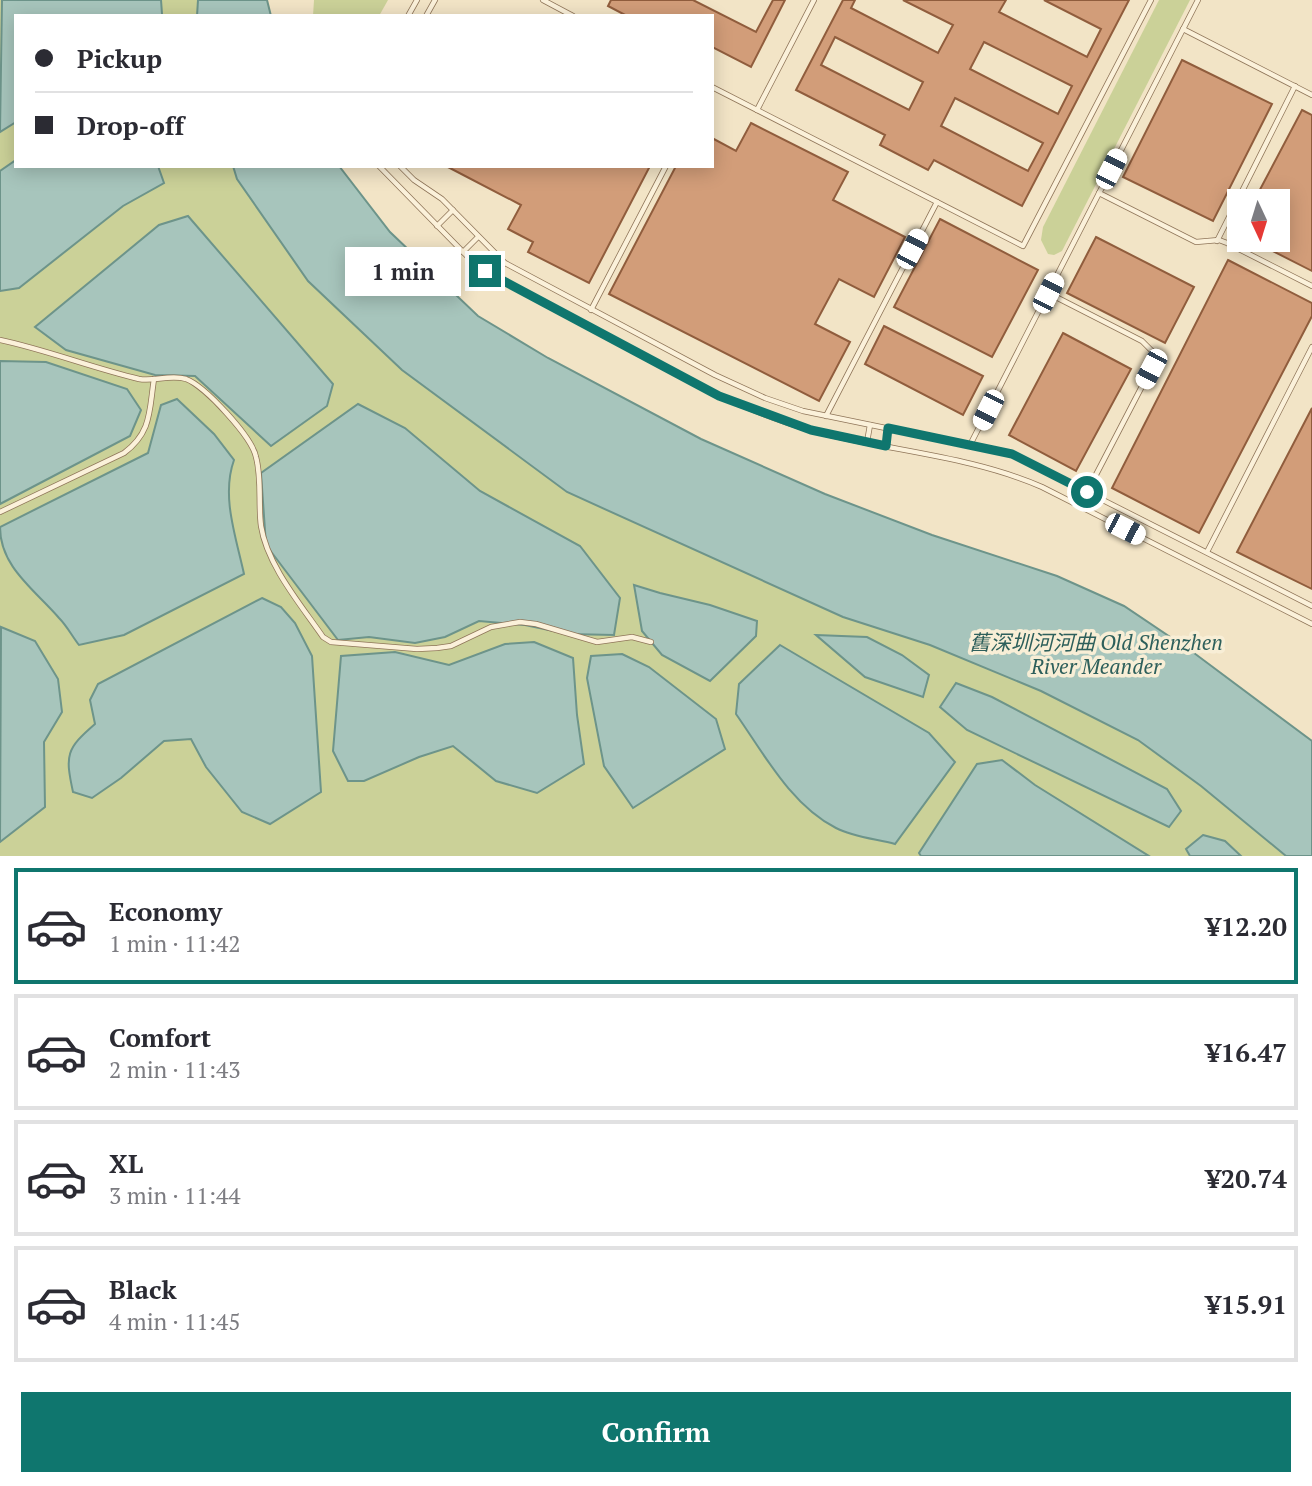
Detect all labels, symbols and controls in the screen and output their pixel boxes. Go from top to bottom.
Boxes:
text: Pickup [77,41,162,75]
text: Drop-off [77,108,184,142]
car [1093,146,1130,192]
north arrow [1227,189,1290,252]
map controls [1227,189,1290,252]
car [893,226,932,272]
callout: 1 min [345,246,461,296]
route end [469,255,501,287]
text: 1 min [372,256,434,287]
car [1030,270,1067,316]
car [1132,346,1171,392]
car [970,387,1007,433]
route start [1071,476,1103,508]
car [1102,510,1149,548]
water label: 舊深圳河河曲 Old Shenzhen River Meander [969,628,1223,680]
text: Economy [109,894,222,928]
icon: car [25,895,88,958]
text: ¥12.20 [1206,909,1287,943]
text: 1 min · 11:42 [109,928,241,959]
text: Comfort [109,1020,211,1054]
icon: car [25,1021,88,1084]
text: ¥16.47 [1206,1035,1287,1069]
text: 2 min · 11:43 [109,1054,241,1085]
text: XL [109,1146,143,1180]
icon: car [25,1147,88,1210]
text: ¥20.74 [1206,1161,1287,1195]
text: 3 min · 11:44 [109,1180,241,1211]
text: Black [109,1272,177,1306]
icon: car [25,1273,88,1336]
text: ¥15.91 [1206,1287,1287,1321]
text: 4 min · 11:45 [109,1306,241,1337]
button: Confirm [21,1392,1291,1472]

